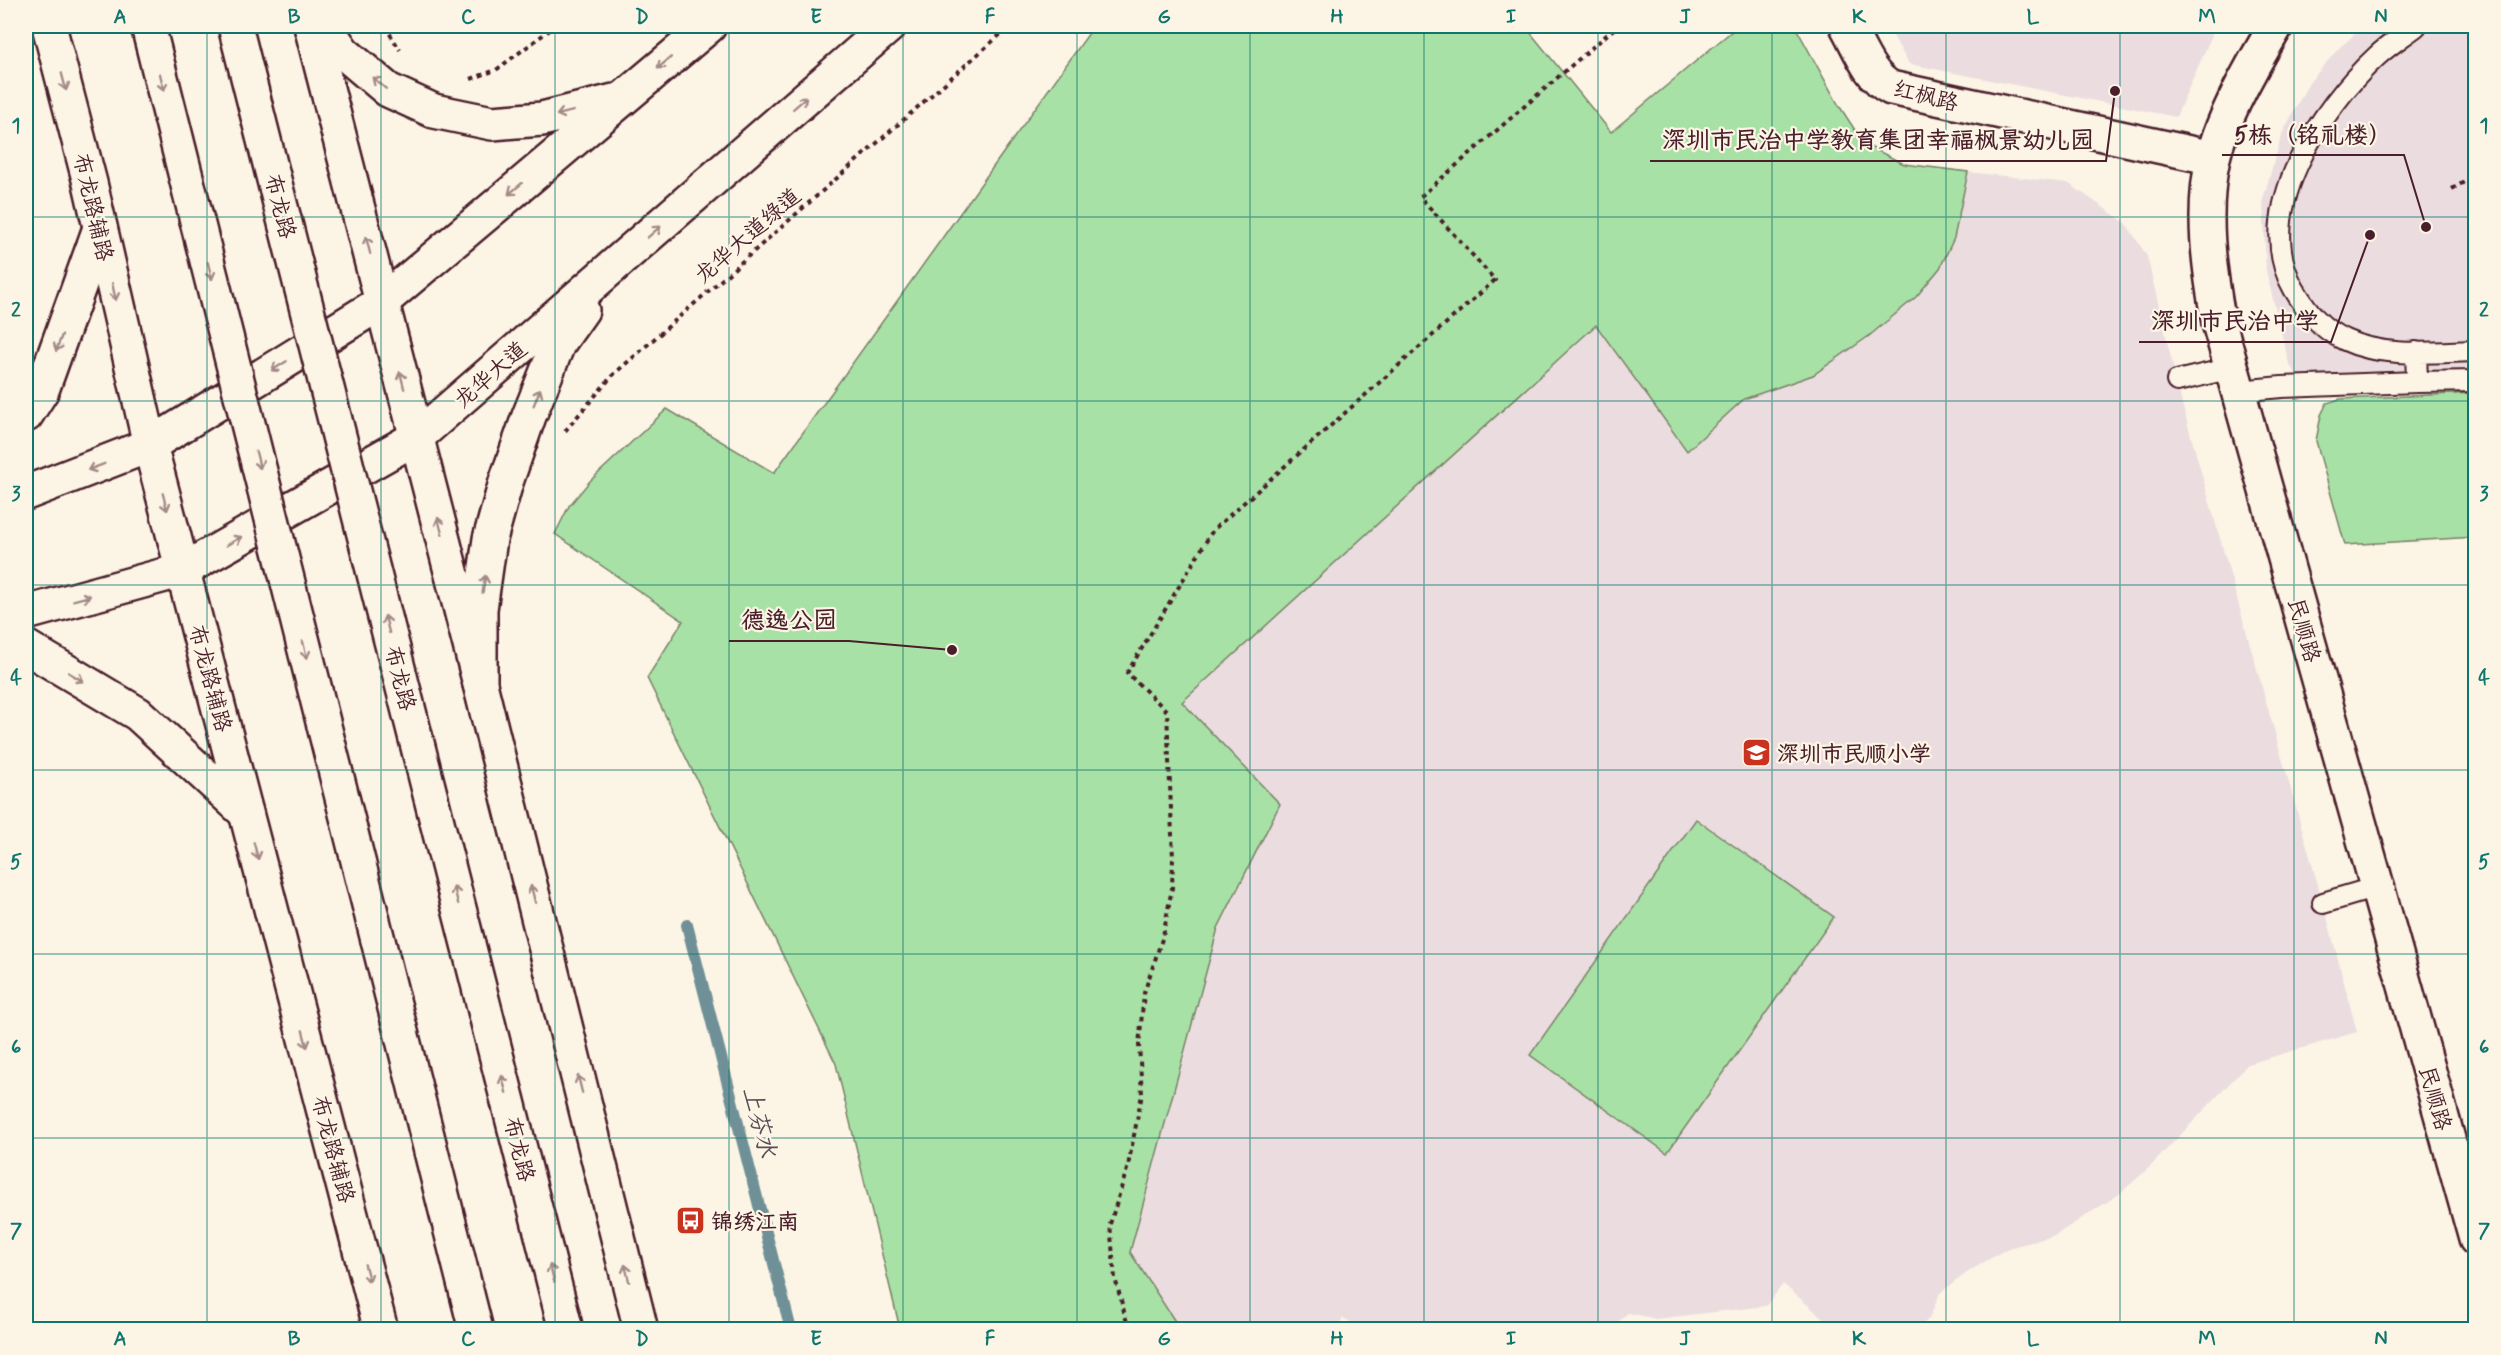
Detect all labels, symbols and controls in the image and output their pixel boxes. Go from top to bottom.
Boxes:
text: A [113,4,127,31]
text: B [288,4,301,31]
text: C [461,4,476,31]
text: D [635,4,649,31]
text: E [810,4,822,31]
text: F [985,4,996,31]
text: G [1157,4,1171,31]
text: H [1330,4,1344,31]
text: I [1506,4,1516,31]
text: J [1679,4,1691,31]
text: K [1852,4,1867,31]
text: L [2027,4,2040,31]
text: M [2198,4,2216,31]
text: N [2374,4,2388,31]
one-way arrow [657,56,672,70]
one-way arrow [58,72,70,91]
one-way arrow [157,72,169,91]
street label: 红枫路 [1890,75,1961,119]
one-way arrow [371,76,387,89]
one-way arrow [793,96,808,110]
one-way arrow [556,108,575,120]
text: 1 [12,113,20,140]
callout: 5栋（铭礼楼） [2222,113,2404,155]
text: 1 [2480,113,2488,140]
callout: 深圳市民治中学教育集团幸福枫景幼儿园 [1650,119,2106,161]
text: 5栋（铭礼楼） [2234,121,2392,152]
text: 深圳市民治中学教育集团幸福枫景幼儿园 [1662,126,2094,157]
street label: 布龙路辅路 [66,151,118,264]
street label: 布龙路 [257,171,301,242]
one-way arrow [508,182,523,196]
street label: 龙华大道绿道 [689,183,807,290]
one-way arrow [646,225,661,239]
one-way arrow [361,236,373,255]
one-way arrow [205,262,216,281]
one-way arrow [109,282,120,301]
text: 2 [11,297,21,324]
text: 2 [2479,297,2489,324]
callout: 深圳市民治中学 [2139,300,2331,342]
text: 深圳市民治中学 [2151,307,2319,338]
one-way arrow [53,333,64,352]
street label: 龙华大道 [449,336,534,415]
one-way arrow [271,360,288,372]
one-way arrow [396,371,408,390]
one-way arrow [532,388,543,407]
one-way arrow [252,451,264,470]
one-way arrow [87,462,106,473]
text: 3 [11,481,21,508]
text: 3 [2479,481,2489,508]
one-way arrow [160,492,171,511]
one-way arrow [434,517,445,536]
one-way arrow [225,535,242,547]
one-way arrow [478,574,489,594]
one-way arrow [72,591,91,603]
street label: 民顺路 [2281,595,2326,666]
callout: 德逸公园 [729,599,849,641]
text: 德逸公园 [741,606,837,637]
one-way arrow [381,615,392,634]
street label: 布龙路辅路 [181,622,237,735]
one-way arrow [300,640,312,659]
street label: 布龙路 [377,643,421,714]
text: 4 [10,665,22,692]
text: 4 [2478,665,2490,692]
one-way arrow [67,672,84,684]
school or university icon: 深圳市民顺小学 [1740,737,1772,769]
place label: 深圳市民顺小学 [1777,741,1931,769]
one-way arrow [251,841,262,860]
text: 5 [10,849,22,876]
text: 5 [2478,849,2490,876]
one-way arrow [526,885,538,904]
one-way arrow [449,886,461,905]
one-way arrow [300,1029,312,1048]
text: 6 [11,1034,21,1061]
text: 6 [2479,1034,2489,1061]
street label: 民顺路 [2412,1063,2457,1134]
one-way arrow [573,1074,585,1093]
one-way arrow [497,1075,509,1094]
water label: 上芬水 [735,1084,783,1162]
street label: 布龙路辅路 [304,1093,360,1206]
street label: 布龙路 [496,1114,540,1185]
bus stop icon: 锦绣江南 [674,1205,706,1237]
place label: 锦绣江南 [711,1209,799,1237]
text: 7 [10,1218,22,1245]
text: 7 [2478,1218,2490,1245]
one-way arrow [361,1263,373,1282]
one-way arrow [546,1264,557,1283]
one-way arrow [620,1264,632,1283]
text: A [113,1326,127,1353]
text: B [288,1326,301,1353]
text: C [461,1326,476,1353]
text: D [635,1326,649,1353]
text: E [810,1326,822,1353]
text: F [985,1326,996,1353]
text: G [1157,1326,1171,1353]
text: H [1330,1326,1344,1353]
text: I [1506,1326,1516,1353]
text: J [1679,1326,1691,1353]
text: K [1852,1326,1867,1353]
text: L [2027,1326,2040,1353]
text: M [2198,1326,2216,1353]
text: N [2374,1326,2388,1353]

